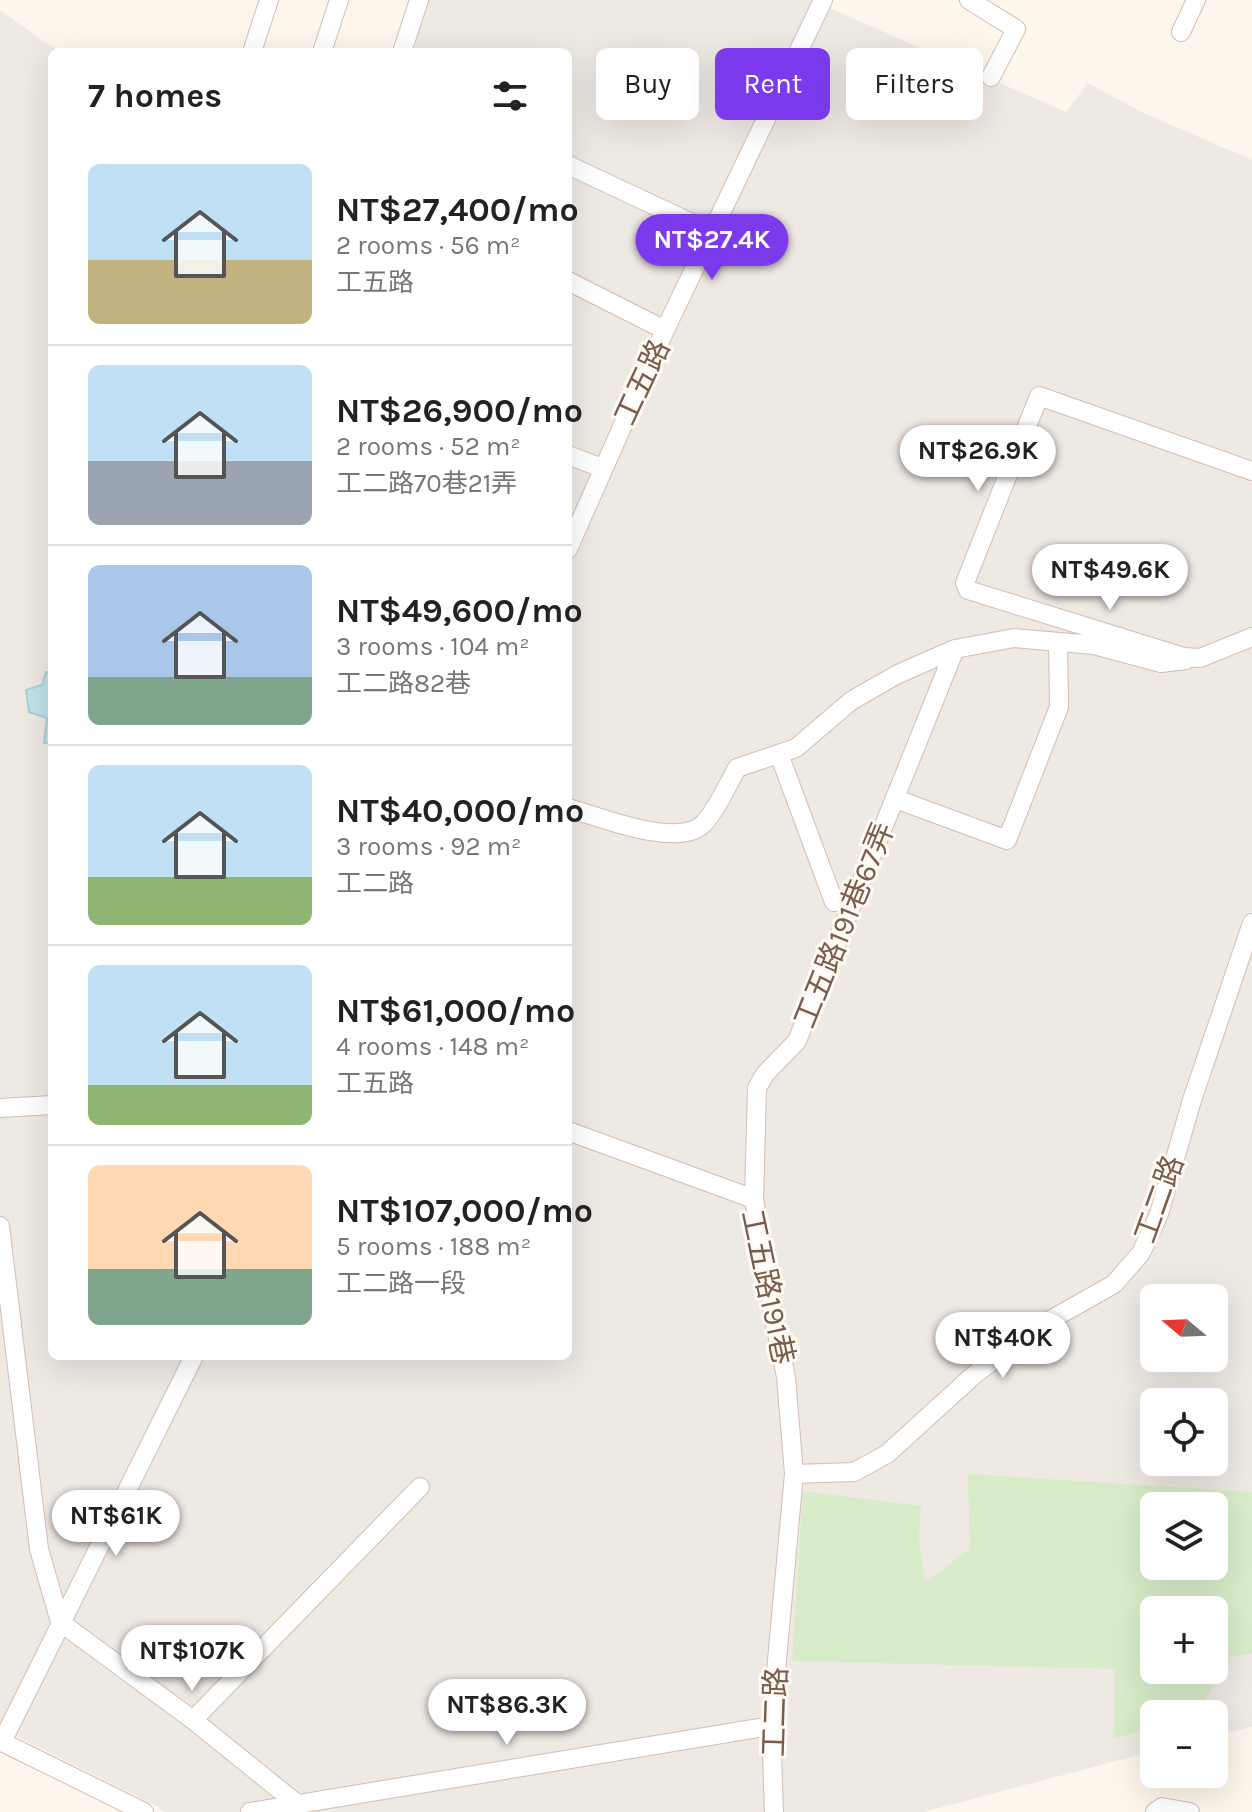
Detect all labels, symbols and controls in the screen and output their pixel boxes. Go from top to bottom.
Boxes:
chip: Buy [596,48,699,120]
chip: Rent [715,48,830,120]
chip: Filters [846,48,983,120]
icon: filters [488,74,532,118]
text: 7 homes [88,76,222,116]
text: NT$27,400/mo [336,190,579,230]
icon: home [152,196,248,292]
pin: NT$27.4K [629,214,795,282]
text: NT$27.4K [653,224,771,255]
text: 2 rooms · 56 m² [336,230,521,261]
text: 工五路 [336,267,414,298]
street label: 工五路 [607,334,677,430]
text: NT$26,900/mo [336,391,583,431]
icon: home [152,397,248,493]
pin: NT$26.9K [895,425,1061,493]
text: 2 rooms · 52 m² [336,431,521,462]
text: NT$26.9K [918,435,1038,466]
text: 工二路70巷21弄 [336,468,517,499]
pin: NT$49.6K [1027,544,1193,612]
text: NT$49.6K [1050,554,1170,585]
text: NT$49,600/mo [336,591,583,631]
icon: home [152,597,248,693]
text: 3 rooms · 104 m² [336,631,530,662]
text: 工二路82巷 [336,668,471,699]
text: NT$40,000/mo [336,791,584,831]
icon: home [152,797,248,893]
street label: 工五路191巷67弄 [786,817,902,1033]
text: 3 rooms · 92 m² [336,831,521,862]
text: 工二路 [336,868,414,899]
text: NT$61,000/mo [336,991,575,1031]
icon: home [152,997,248,1093]
text: 4 rooms · 148 m² [336,1031,530,1062]
text: 工五路 [336,1068,414,1099]
street label: 工二路 [1127,1151,1191,1247]
text: NT$107,000/mo [336,1191,593,1231]
icon: home [152,1197,248,1293]
street label: 工五路191巷 [734,1206,802,1368]
text: 5 rooms · 188 m² [336,1231,531,1262]
text: 工二路一段 [336,1268,466,1299]
north arrow [1140,1284,1228,1372]
map controls [1140,1284,1228,1788]
pin: NT$40K [938,1312,1068,1380]
text: NT$40K [953,1322,1053,1353]
button: locate [1140,1388,1228,1476]
pin: NT$61K [51,1490,181,1558]
button: layers [1140,1492,1228,1580]
text: NT$61K [70,1500,162,1531]
button: + [1140,1596,1228,1684]
pin: NT$107K [118,1625,266,1693]
text: NT$107K [139,1635,245,1666]
street label: 工二路 [755,1666,795,1758]
pin: NT$86.3K [424,1679,590,1747]
text: NT$86.3K [446,1689,568,1720]
button: − [1140,1700,1228,1788]

